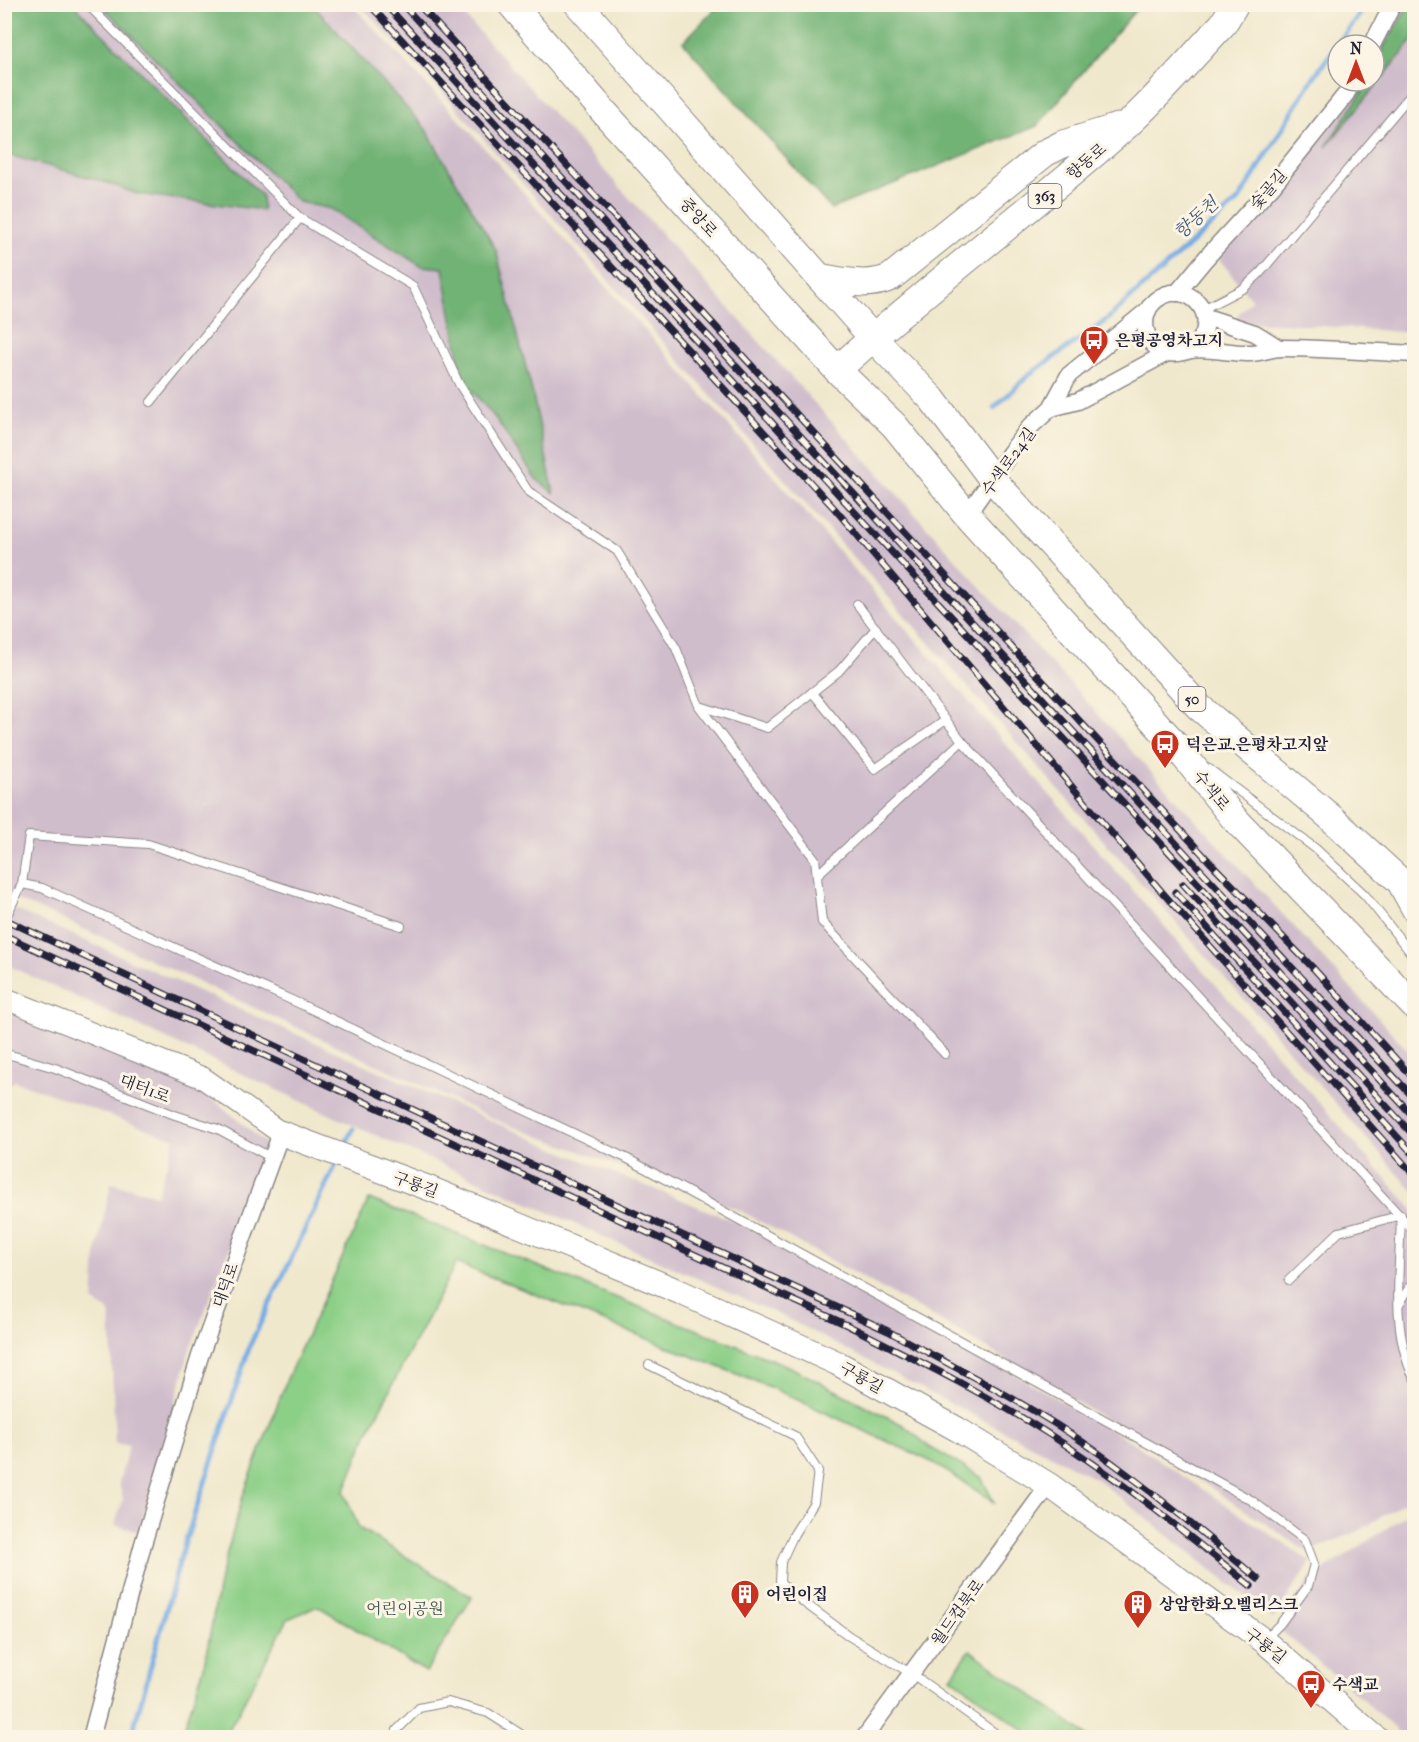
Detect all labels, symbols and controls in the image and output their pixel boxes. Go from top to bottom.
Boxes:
north arrow [1326,33,1386,93]
text: N [1350,39,1363,58]
street label: 향동로 [1063,139,1110,184]
street label: 숯골길 [1246,166,1291,213]
road number: 363 [1028,184,1062,208]
water label: 향동천 [1170,192,1224,244]
street label: 중앙로 [676,194,722,241]
bus stop icon: 은평공영차고지 [1078,324,1110,366]
place label: 은평공영차고지 [1115,331,1223,350]
street label: 수색로24길 [977,424,1039,499]
road number: 50 [1178,687,1206,711]
bus stop icon: 덕은교.은평차고지앞 [1149,728,1181,770]
place label: 덕은교.은평차고지앞 [1186,735,1329,754]
street label: 수색로 [1190,766,1234,815]
street label: 대터1로 [117,1070,173,1107]
street label: 구룡길 [391,1168,441,1201]
street label: 대덕로 [209,1260,243,1310]
street label: 구룡길 [837,1358,887,1397]
street label: 월드컵북로 [927,1575,988,1649]
building icon: 어린이집 [729,1578,761,1620]
place label: 어린이집 [766,1585,828,1604]
building icon: 상암한화오벨리스크 [1122,1588,1154,1630]
place label: 상암한화오벨리스크 [1159,1595,1299,1614]
park label: 어린이공원 [366,1599,444,1618]
street label: 구룡길 [1242,1624,1290,1667]
bus stop icon: 수색교 [1295,1668,1327,1710]
place label: 수색교 [1332,1675,1379,1694]

